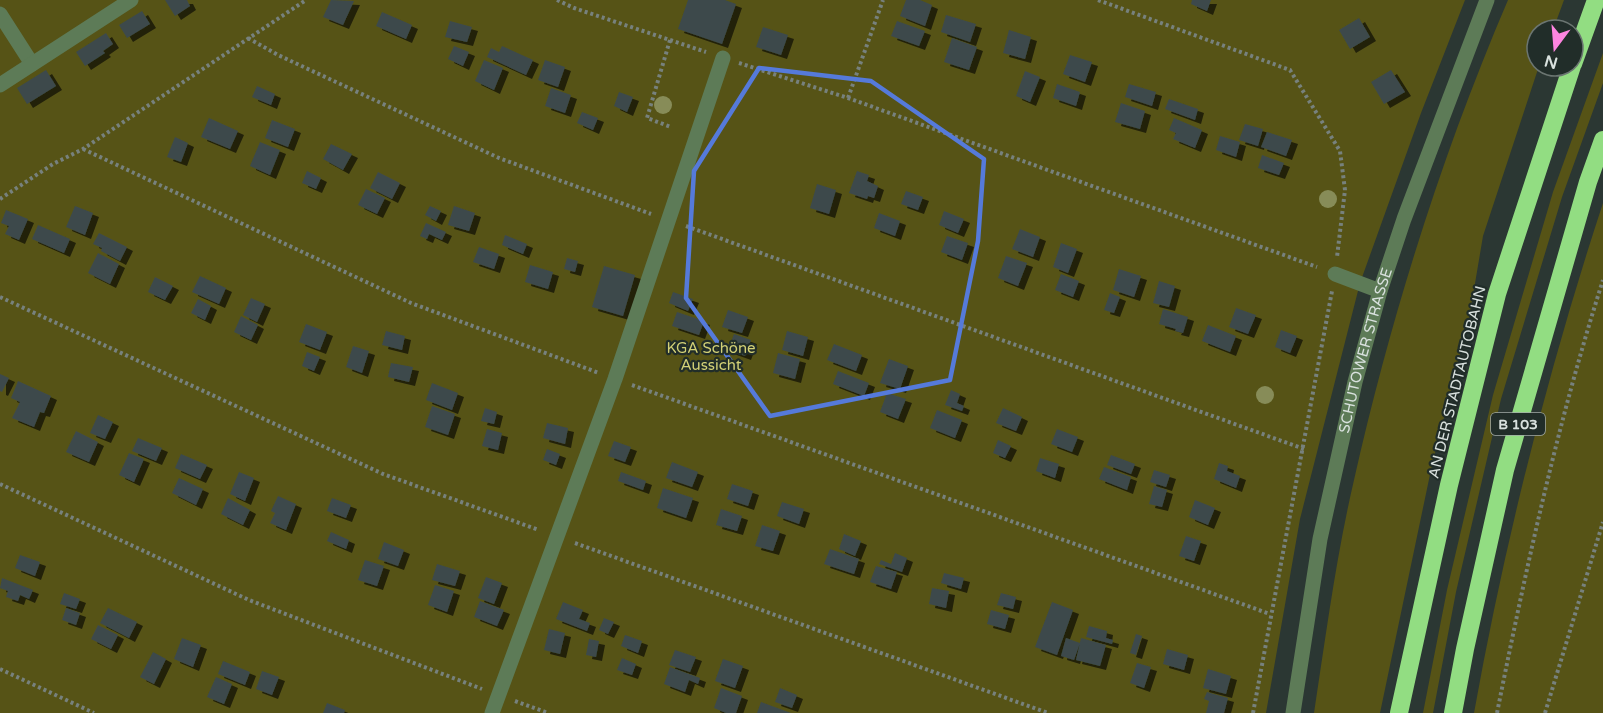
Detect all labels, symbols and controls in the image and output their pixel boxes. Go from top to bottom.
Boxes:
north arrow [1525,18,1585,78]
text: N [1542,50,1560,73]
street label: SCHUTOWER STRASSE [1335,265,1396,435]
street label: AN DER STADTAUTOBAHN [1424,284,1490,480]
park label: KGA Schöne Aussicht [666,339,756,374]
road number: B 103 [1491,413,1545,435]

